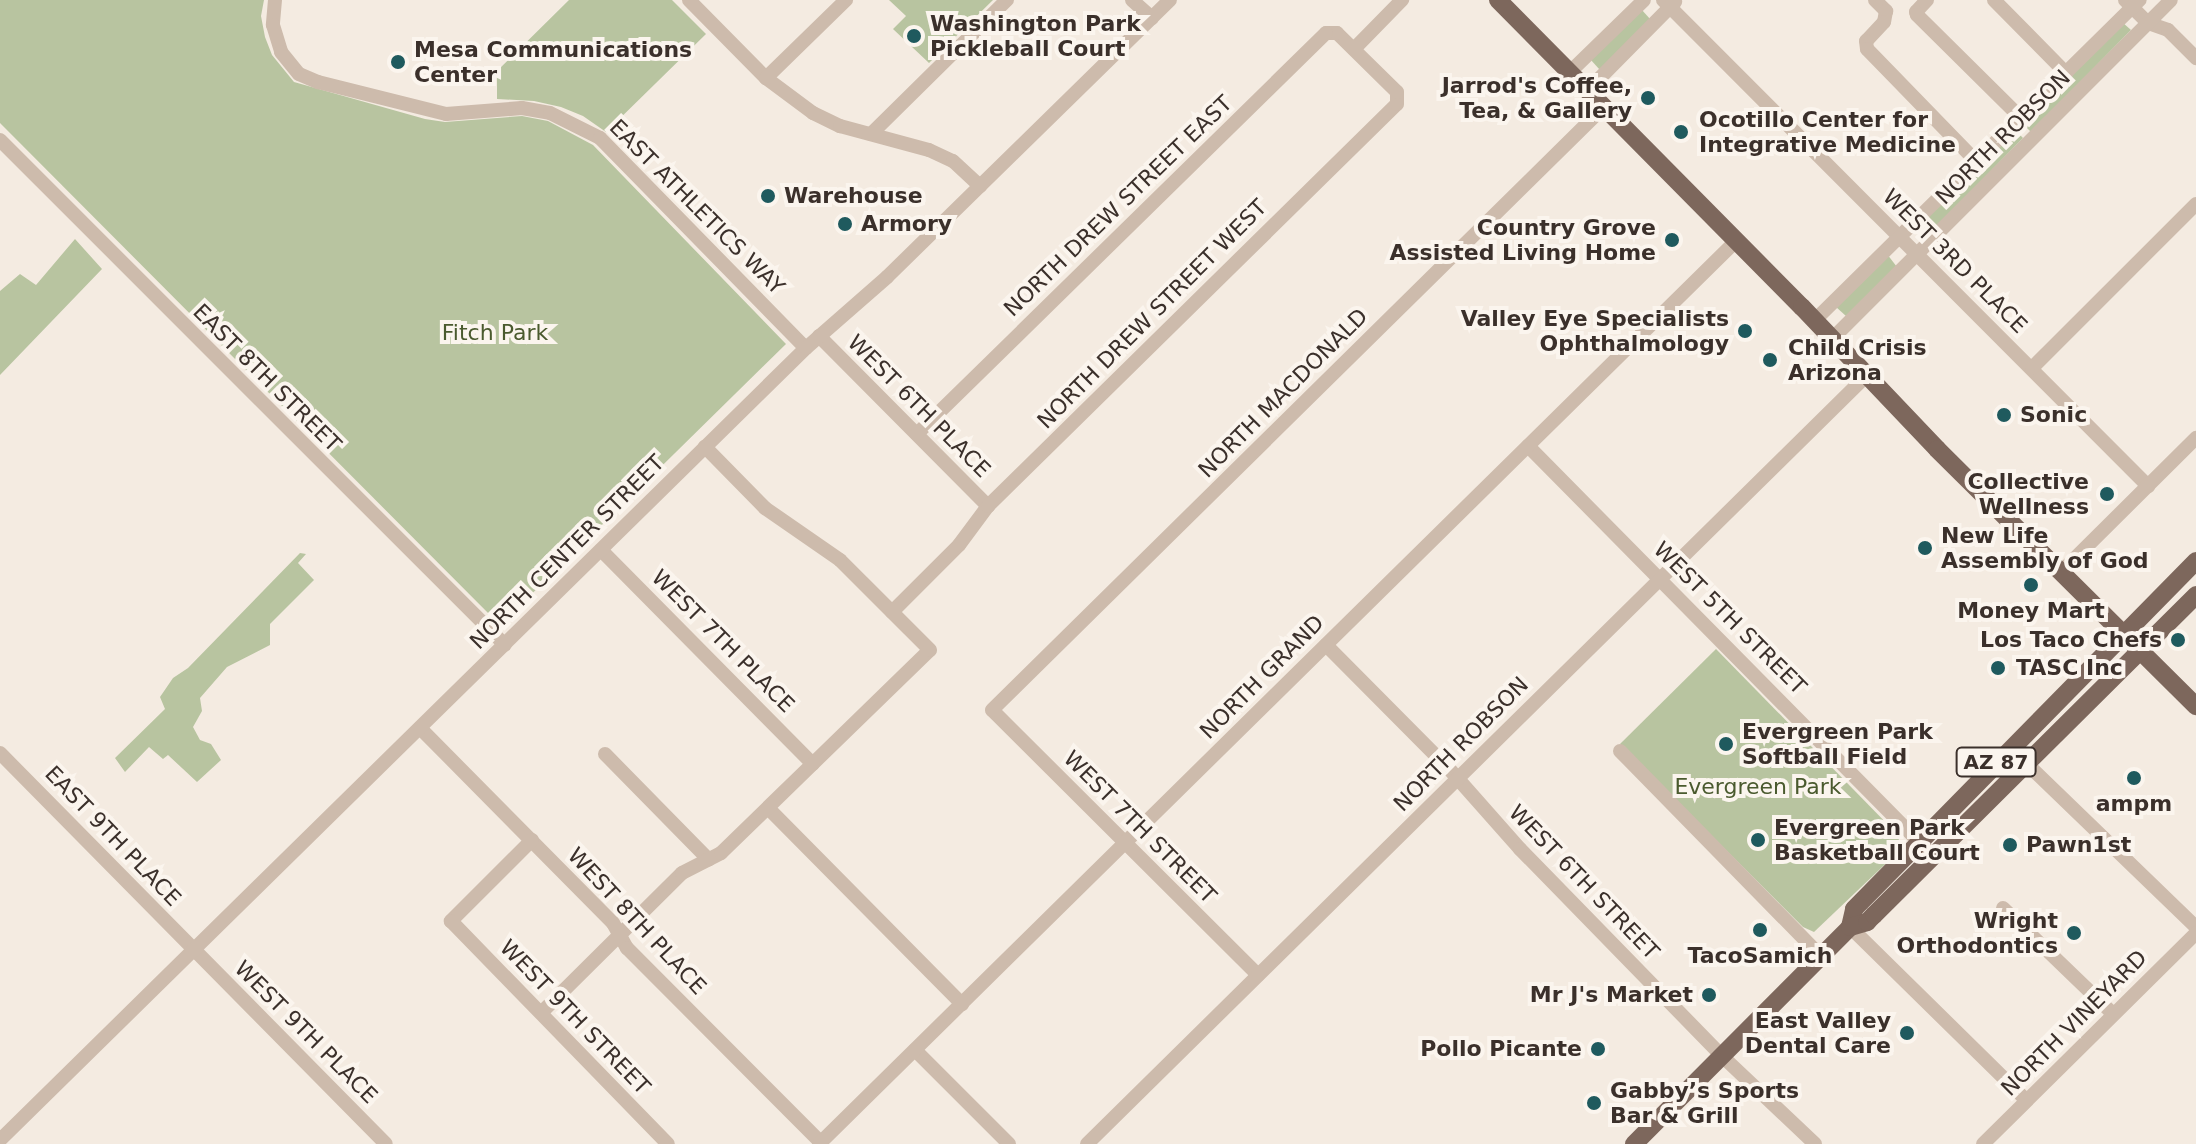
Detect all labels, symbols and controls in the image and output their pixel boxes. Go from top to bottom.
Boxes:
place label: Washington Park Pickleball Court [930,10,1141,62]
marker: Washington Park Pickleball Court [905,27,923,45]
place label: Mesa Communications Center [414,36,692,88]
marker: Mesa Communications Center [389,53,407,71]
street label: NORTH ROBSON [1930,64,2076,210]
place label: Jarrod's Coffee, Tea, & Gallery [1442,72,1632,124]
marker: Jarrod's Coffee, Tea, & Gallery [1639,89,1657,107]
street label: NORTH DREW STREET EAST [999,90,1237,322]
place label: Ocotillo Center for Integrative Medicine [1699,106,1956,158]
street label: EAST ATHLETICS WAY [604,114,790,300]
marker: Ocotillo Center for Integrative Medicine [1670,121,1692,143]
place label: Warehouse [784,183,923,209]
street label: WEST 3RD PLACE [1877,183,2033,339]
marker: Warehouse [759,187,777,205]
street label: NORTH DREW STREET WEST [1032,194,1272,434]
place label: Armory [861,211,952,237]
place label: Country Grove Assisted Living Home [1389,214,1656,266]
marker: Armory [836,215,854,233]
marker: Country Grove Assisted Living Home [1663,231,1681,249]
street label: EAST 8TH STREET [188,299,346,457]
street label: NORTH MACDONALD [1193,303,1373,483]
place label: Valley Eye Specialists Ophthalmology [1461,305,1729,356]
park label: Fitch Park [442,320,548,346]
marker: Valley Eye Specialists Ophthalmology [1736,322,1754,340]
street label: WEST 6TH PLACE [842,329,996,483]
place label: Child Crisis Arizona [1788,334,1927,386]
marker: Child Crisis Arizona [1759,349,1781,371]
place label: Sonic [2020,402,2087,428]
marker: Sonic [1995,406,2013,424]
street label: NORTH CENTER STREET [464,449,670,655]
place label: Collective Wellness [1967,468,2089,520]
marker: Collective Wellness [2096,483,2118,505]
place label: New Life Assembly of God [1941,522,2149,574]
street label: WEST 5TH STREET [1648,536,1812,700]
marker: New Life Assembly of God [1916,539,1934,557]
street label: WEST 7TH PLACE [646,564,800,718]
marker: Money Mart [2022,576,2040,594]
place label: Money Mart [1957,598,2105,624]
street label: NORTH GRAND [1195,610,1329,744]
place label: Los Taco Chefs [1980,627,2162,653]
marker: Los Taco Chefs [2169,631,2187,649]
place label: TASC Inc [2016,655,2123,681]
marker: TASC Inc [1987,657,2009,679]
street label: NORTH ROBSON [1388,671,1534,817]
place label: Evergreen Park Softball Field [1742,718,1933,770]
marker: Evergreen Park Softball Field [1717,735,1735,753]
street label: WEST 7TH STREET [1058,745,1222,909]
road number: AZ 87 [1954,746,2038,778]
street label: EAST 9TH PLACE [40,761,186,911]
marker: ampm [2125,769,2143,787]
park label: Evergreen Park [1674,774,1842,800]
place label: ampm [2096,791,2172,817]
street label: WEST 6TH STREET [1503,799,1665,965]
place label: Evergreen Park Basketball Court [1774,814,1980,866]
marker: Evergreen Park Basketball Court [1749,831,1767,849]
place label: Pawn1st [2026,832,2131,858]
marker: Pawn1st [2001,836,2019,854]
street label: WEST 8TH PLACE [562,842,712,1000]
place label: Wright Orthodontics [1896,907,2058,958]
marker: TacoSamich [1751,921,1769,939]
marker: Wright Orthodontics [2065,924,2083,942]
street label: WEST 9TH STREET [494,934,656,1100]
place label: TacoSamich [1687,943,1833,969]
street label: NORTH VINEYARD [1996,945,2152,1101]
street label: WEST 9TH PLACE [229,955,383,1109]
place label: Mr J's Market [1530,982,1693,1008]
marker: Mr J's Market [1700,986,1718,1004]
place label: East Valley Dental Care [1745,1007,1891,1058]
marker: East Valley Dental Care [1898,1024,1916,1042]
place label: Pollo Picante [1420,1036,1582,1062]
marker: Pollo Picante [1589,1040,1607,1058]
place label: Gabby’s Sports Bar & Grill [1610,1077,1799,1128]
marker: Gabby’s Sports Bar & Grill [1585,1094,1603,1112]

